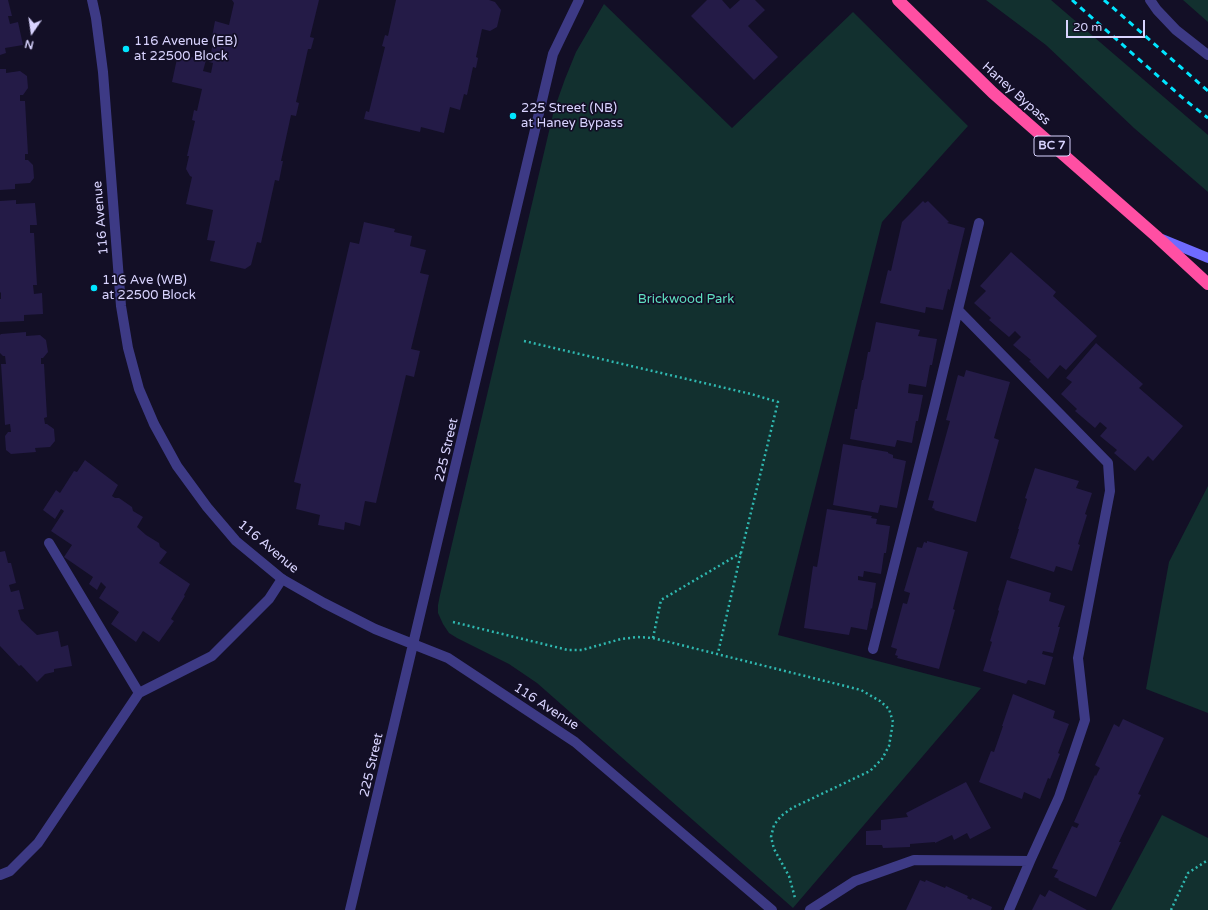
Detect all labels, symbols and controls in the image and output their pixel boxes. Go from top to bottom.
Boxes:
north arrow [12,12,52,52]
scale bar [1068,12,1147,38]
text: 20 m [1073,20,1102,34]
place label: 116 Avenue (EB) at 22500 Block [134,34,237,65]
text: N [23,37,35,52]
marker: 116 Avenue (EB) at 22500 Block [121,44,131,54]
street label: Haney Bypass [979,59,1053,129]
place label: 225 Street (NB) at Haney Bypass [521,101,623,132]
marker: 225 Street (NB) at Haney Bypass [508,111,518,121]
road number: BC 7 [1034,136,1070,156]
street label: 116 Avenue [90,180,112,256]
place label: 116 Ave (WB) at 22500 Block [102,273,196,304]
marker: 116 Ave (WB) at 22500 Block [89,283,99,293]
park label: Brickwood Park [638,292,734,308]
street label: 225 Street [432,417,462,483]
street label: 116 Avenue [234,517,302,577]
street label: 116 Avenue [511,680,581,734]
street label: 225 Street [357,732,387,798]

